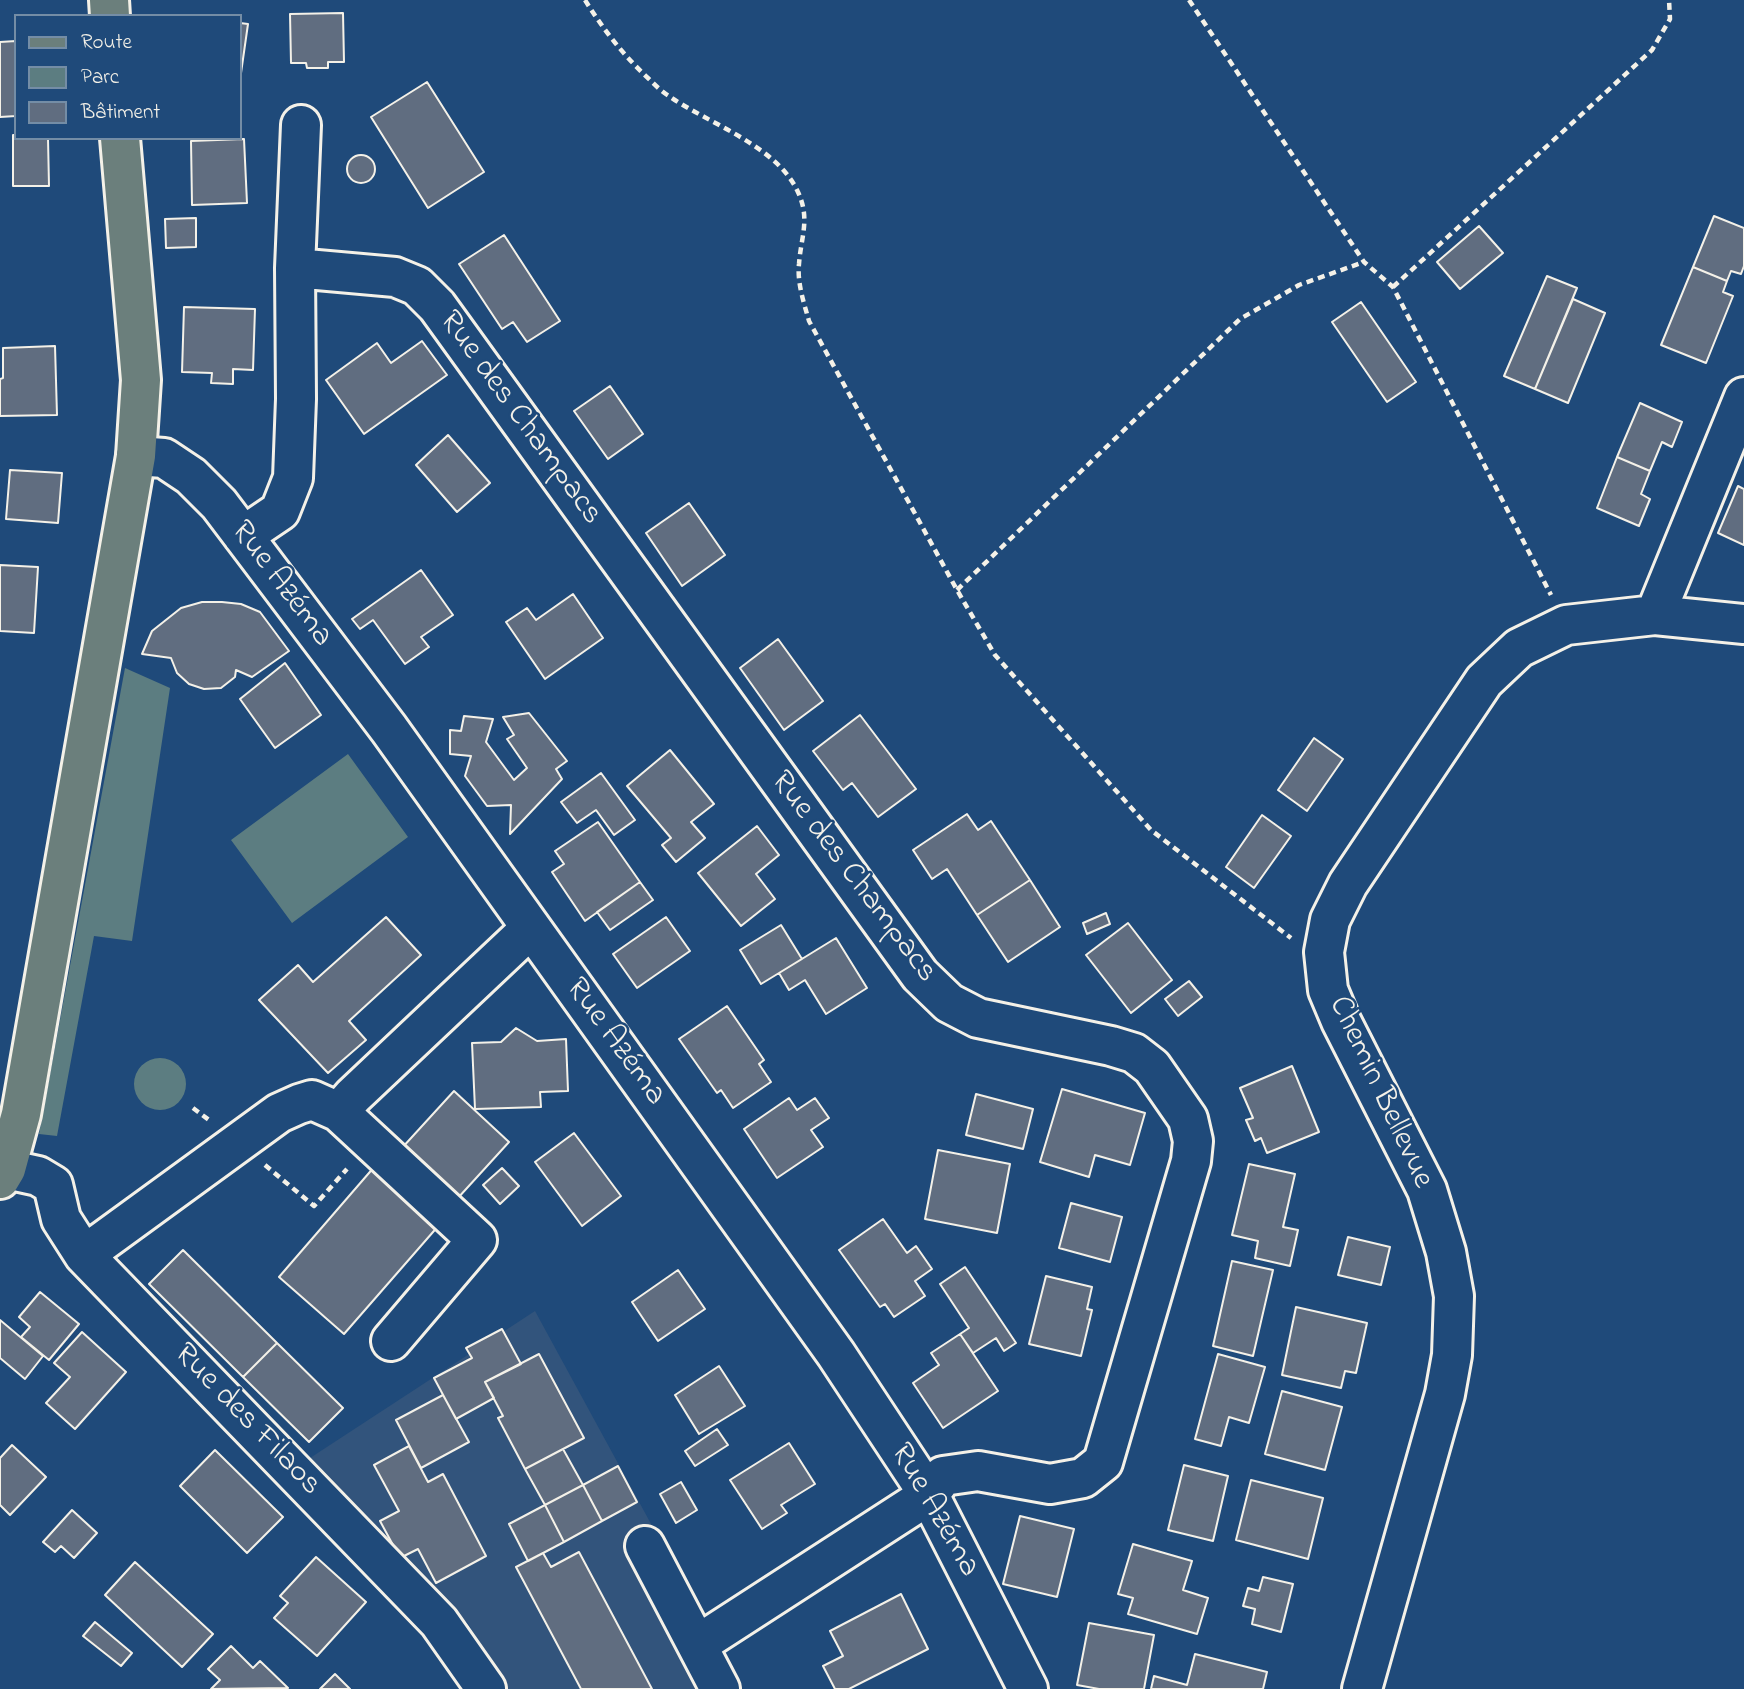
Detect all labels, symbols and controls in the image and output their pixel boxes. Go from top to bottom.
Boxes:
legend [14,14,242,140]
text: Route [81,28,132,58]
text: Parc [81,63,119,93]
text: Bâtiment [81,98,160,128]
street label: Rue des Champacs [429,305,609,533]
street label: Rue Azéma [220,514,340,656]
street label: Rue des Champacs [760,765,944,991]
street label: Rue Azéma [555,972,673,1114]
street label: Chemin Bellevue [1318,991,1440,1195]
street label: Rue des Filaos [164,1337,328,1505]
street label: Rue Azéma [879,1437,987,1585]

